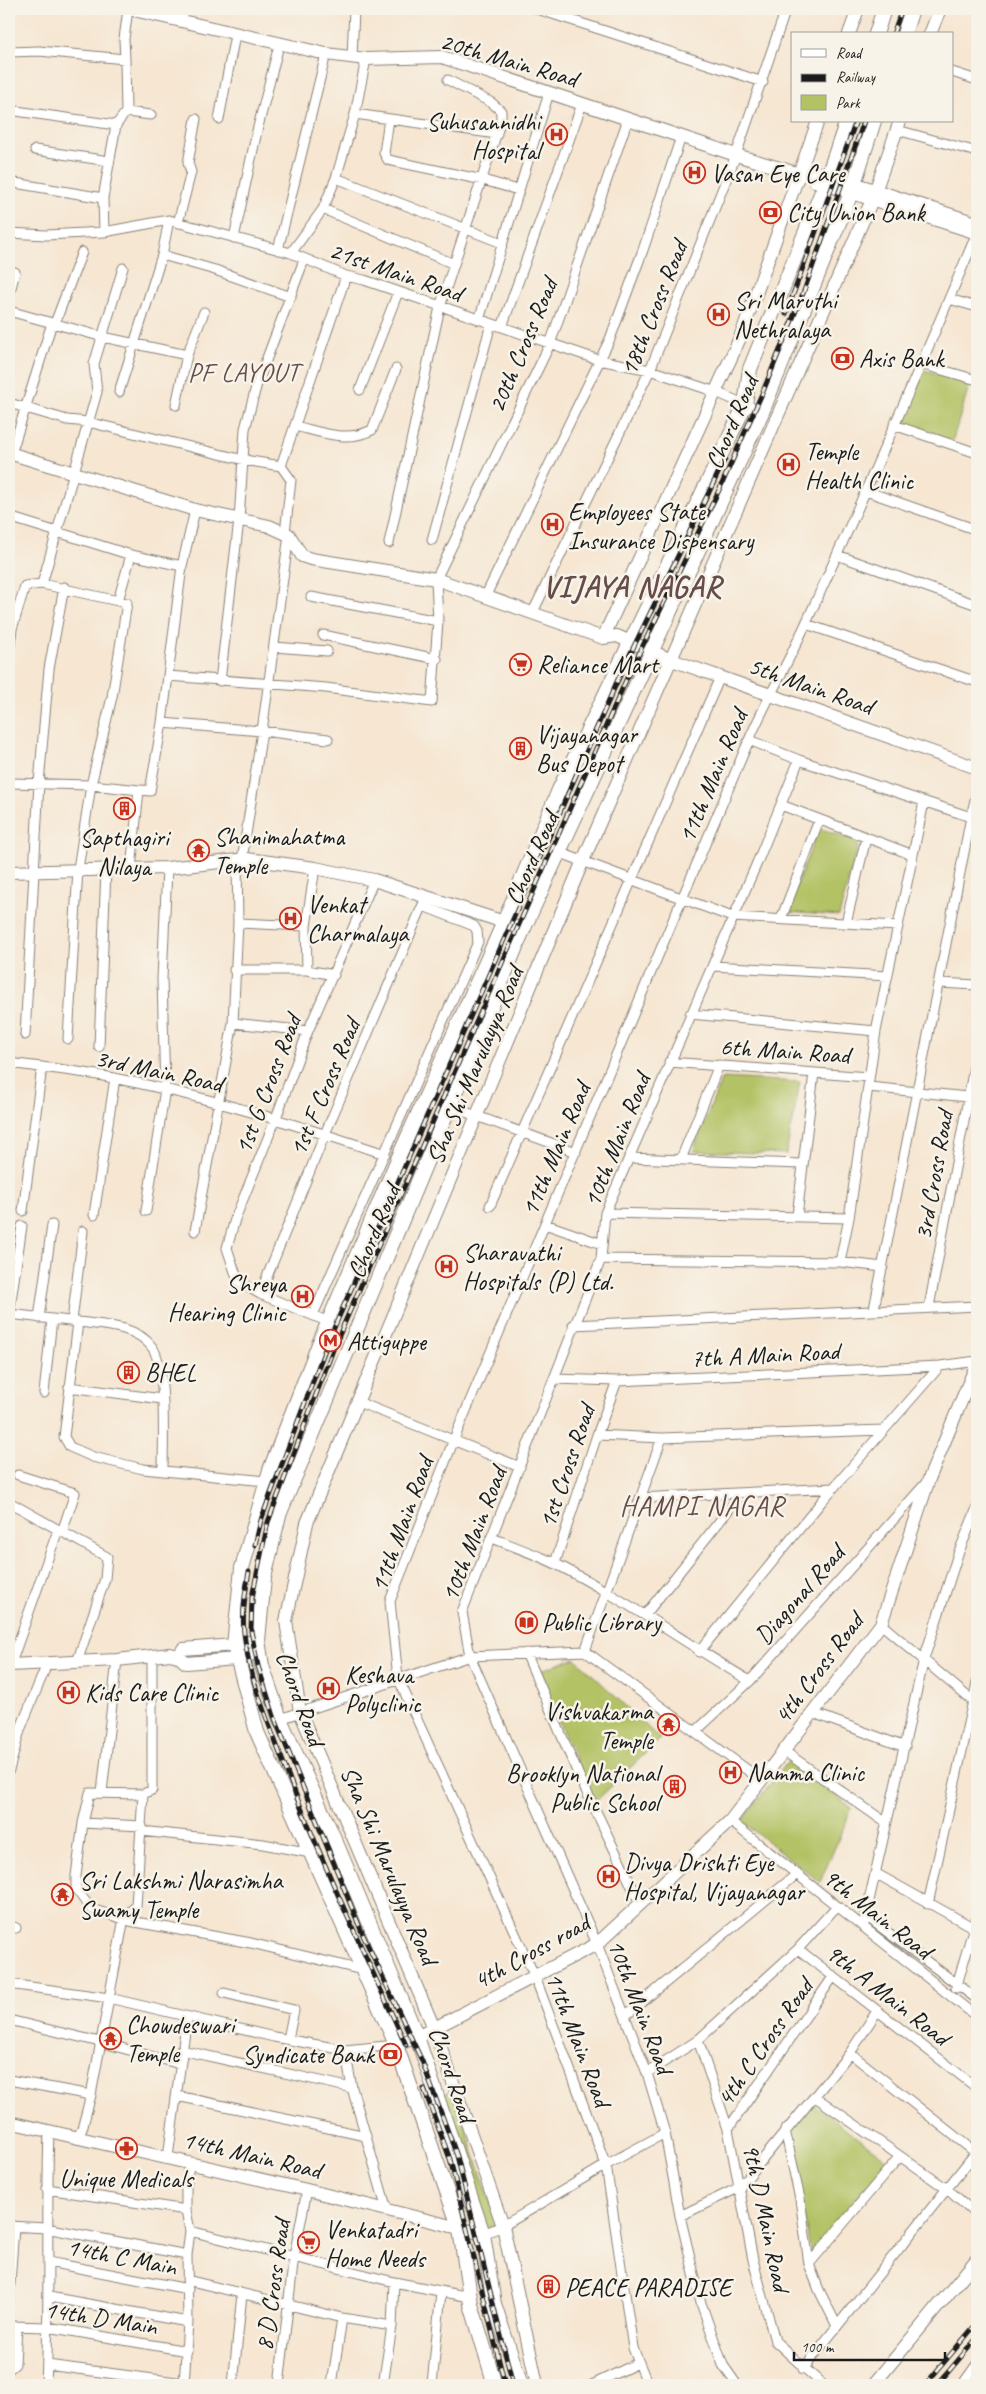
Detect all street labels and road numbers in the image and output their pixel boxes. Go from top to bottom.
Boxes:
street label: 20th Main Road [436,25,585,96]
street label: 18th Cross Road [612,233,697,380]
street label: 21st Main Road [325,234,470,311]
street label: 20th Cross Road [480,271,567,417]
street label: Chord Road [698,367,768,474]
street label: 5th Main Road [744,650,881,724]
street label: 11th Main Road [671,701,757,848]
street label: Chord Road [497,803,568,910]
street label: Sha Shi Marulayya Road [419,958,533,1169]
street label: 1st G Cross Road [227,1007,310,1158]
street label: 1st F Cross Road [282,1011,369,1161]
street label: 6th Main Road [719,1031,855,1072]
street label: 3rd Main Road [92,1042,229,1101]
street label: 10th Main Road [576,1065,660,1212]
street label: 11th Main Road [514,1074,600,1221]
street label: 3rd Cross Road [907,1105,962,1242]
street label: Chord Road [340,1176,410,1283]
street label: 7th A Main Road [690,1335,844,1375]
street label: 1st Cross Road [531,1398,604,1532]
street label: 11th Main Road [363,1449,443,1596]
street label: 10th Main Road [434,1459,516,1606]
street label: Diagonal Road [748,1535,855,1651]
street label: 4th Cross Road [767,1604,873,1731]
street label: Chord Road [268,1647,333,1754]
street label: Sha Shi Marulayya Road [333,1762,447,1973]
street label: 9th Main Road [816,1861,942,1969]
street label: 4th Cross road [468,1905,599,1997]
street label: 10th Main Road [600,1935,682,2082]
street label: 9th A Main Road [819,1936,959,2056]
street label: 11th Main Road [538,1968,620,2115]
street label: 4th C Cross Road [709,1970,822,2113]
street label: Chord Road [421,2023,485,2130]
street label: 14th Main Road [179,2124,328,2187]
street label: 9th D Main Road [735,2140,798,2298]
street label: 8 D Cross Road [248,2213,299,2353]
street label: 14th C Main [64,2231,180,2283]
street label: 14th D Main [42,2293,160,2343]

